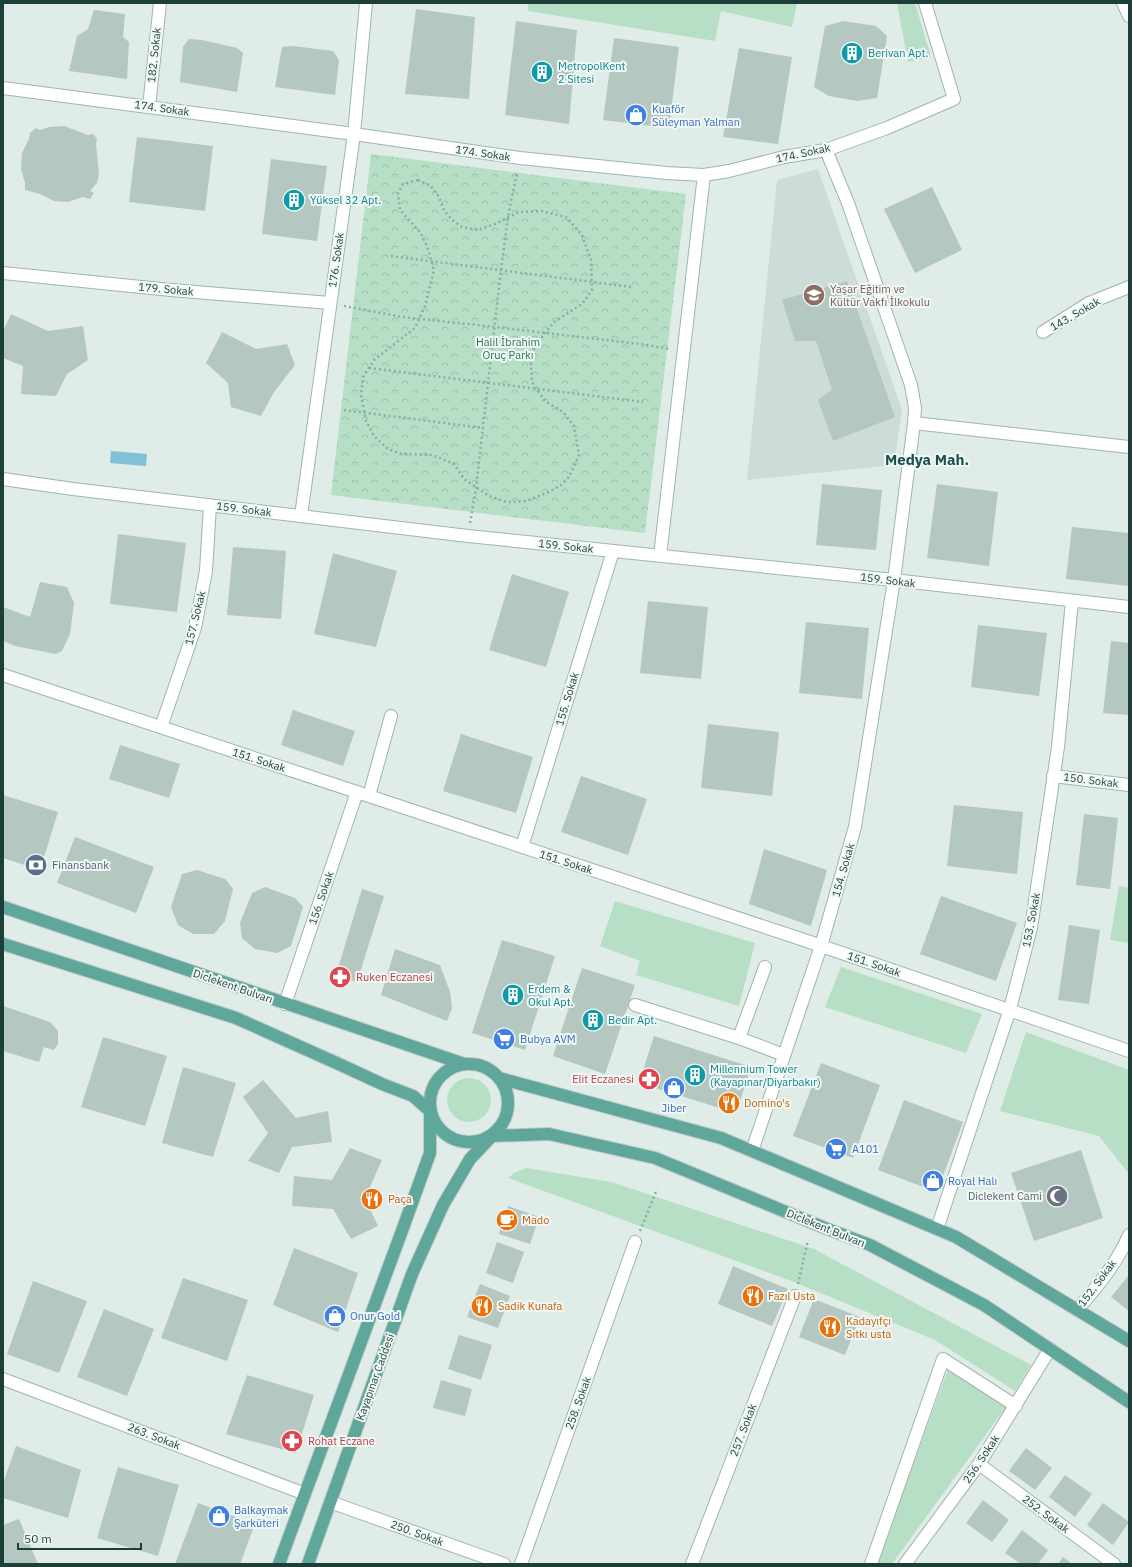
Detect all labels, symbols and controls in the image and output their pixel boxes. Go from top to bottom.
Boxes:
street label: 182. Sokak [144,27,164,83]
building icon: Berivan Apt. [839,40,865,66]
place label: Berivan Apt. [868,46,928,60]
building icon: MetropolKent 2 Sitesi [529,59,555,85]
place label: MetropolKent 2 Sitesi [558,59,625,86]
street label: 174. Sokak [134,97,191,119]
shop icon: Kuaför Süleyman Yalman [623,102,649,128]
place label: Kuaför Süleyman Yalman [652,102,740,129]
street label: 174. Sokak [774,140,832,166]
street label: 174. Sokak [455,142,512,164]
building icon: Yüksel 32 Apt. [281,187,307,213]
place label: Yüksel 32 Apt. [310,193,381,207]
street label: 176. Sokak [325,231,347,288]
street label: 179. Sokak [138,280,194,298]
school or university icon: Yaşar Eğitim ve Kültür Vakfı İlkokulu [801,282,827,308]
place label: Yaşar Eğitim ve Kültür Vakfı İlkokulu [830,282,930,309]
street label: 143. Sokak [1048,294,1103,334]
park label: Halil İbrahim Oruç Parkı [476,335,540,362]
district label: Medya Mah. [885,450,969,469]
street label: 159. Sokak [216,499,273,519]
street label: 159. Sokak [538,536,594,556]
street label: 159. Sokak [860,570,917,590]
street label: 157. Sokak [182,589,209,647]
street label: 155. Sokak [552,670,582,728]
street label: 151. Sokak [231,745,288,775]
street label: 150. Sokak [1063,770,1120,790]
street label: 154. Sokak [829,841,857,899]
street label: 151. Sokak [538,847,595,877]
bank icon: Finansbank [23,852,49,878]
place label: Finansbank [52,858,109,872]
street label: 156. Sokak [305,869,337,926]
street label: 153. Sokak [1019,891,1043,949]
street label: 151. Sokak [846,948,903,980]
pharmacy icon: Ruken Eczanesi [327,964,353,990]
street label: Diclekent Bulvarı [191,966,275,1006]
place label: Ruken Eczanesi [356,970,433,984]
building icon: Erdem & Okul Apt. [500,982,526,1008]
place label: Erdem & Okul Apt. [528,982,574,1009]
building icon: Bedir Apt. [580,1007,606,1033]
place label: Bedir Apt. [608,1013,657,1027]
supermarket icon: Bubya AVM [491,1026,517,1052]
place label: Bubya AVM [520,1032,576,1046]
building icon: Millennium Tower (Kayapınar/Diyarbakır) [682,1062,708,1088]
place label: Millennium Tower (Kayapınar/Diyarbakır) [710,1062,821,1089]
pharmacy icon: Elit Eczanesi [636,1066,662,1092]
place label: Elit Eczanesi [572,1072,634,1086]
shop icon: Jiber [661,1075,687,1101]
restaurant icon: Domino's [716,1090,742,1116]
place label: Domino's [744,1096,790,1110]
place label: Jiber [662,1101,686,1115]
supermarket icon: A101 [823,1136,849,1162]
place label: A101 [852,1142,879,1156]
shop icon: Royal Halı [920,1168,946,1194]
place label: Royal Halı [948,1174,997,1188]
mosque icon: Diclekent Cami [1044,1183,1070,1209]
restaurant icon: Paça [359,1186,385,1212]
place label: Diclekent Cami [968,1189,1042,1203]
place label: Paça [388,1192,412,1206]
street label: Diclekent Bulvarı [785,1206,867,1250]
cafe icon: Mado [494,1207,520,1233]
place label: Mado [522,1213,549,1227]
street label: 152. Sokak [1075,1257,1119,1309]
restaurant icon: Fazıl Usta [740,1283,766,1309]
place label: Fazıl Usta [768,1289,816,1303]
restaurant icon: Sadik Kunafa [469,1293,495,1319]
place label: Sadik Kunafa [498,1299,563,1313]
shop icon: Onur Gold [322,1303,348,1329]
place label: Onur Gold [350,1309,400,1323]
restaurant icon: Kadayıfçı Sıtkı usta [817,1314,843,1340]
place label: Kadayıfçı Sıtkı usta [846,1314,892,1341]
street label: Kayapınar Caddesi [353,1332,397,1422]
street label: 258. Sokak [562,1374,594,1431]
street label: 257. Sokak [727,1401,760,1458]
street label: 263. Sokak [126,1420,183,1453]
pharmacy icon: Rohat Eczane [279,1428,305,1454]
street label: 256. Sokak [960,1432,1002,1486]
place label: Rohat Eczane [308,1434,375,1448]
street label: 252. Sokak [1020,1492,1072,1536]
shop icon: Balkaymak Şarküteri [206,1503,232,1529]
place label: Balkaymak Şarküteri [234,1503,289,1530]
street label: 250. Sokak [389,1517,446,1549]
scale bar [18,1525,141,1551]
text: 50 m [24,1531,52,1546]

